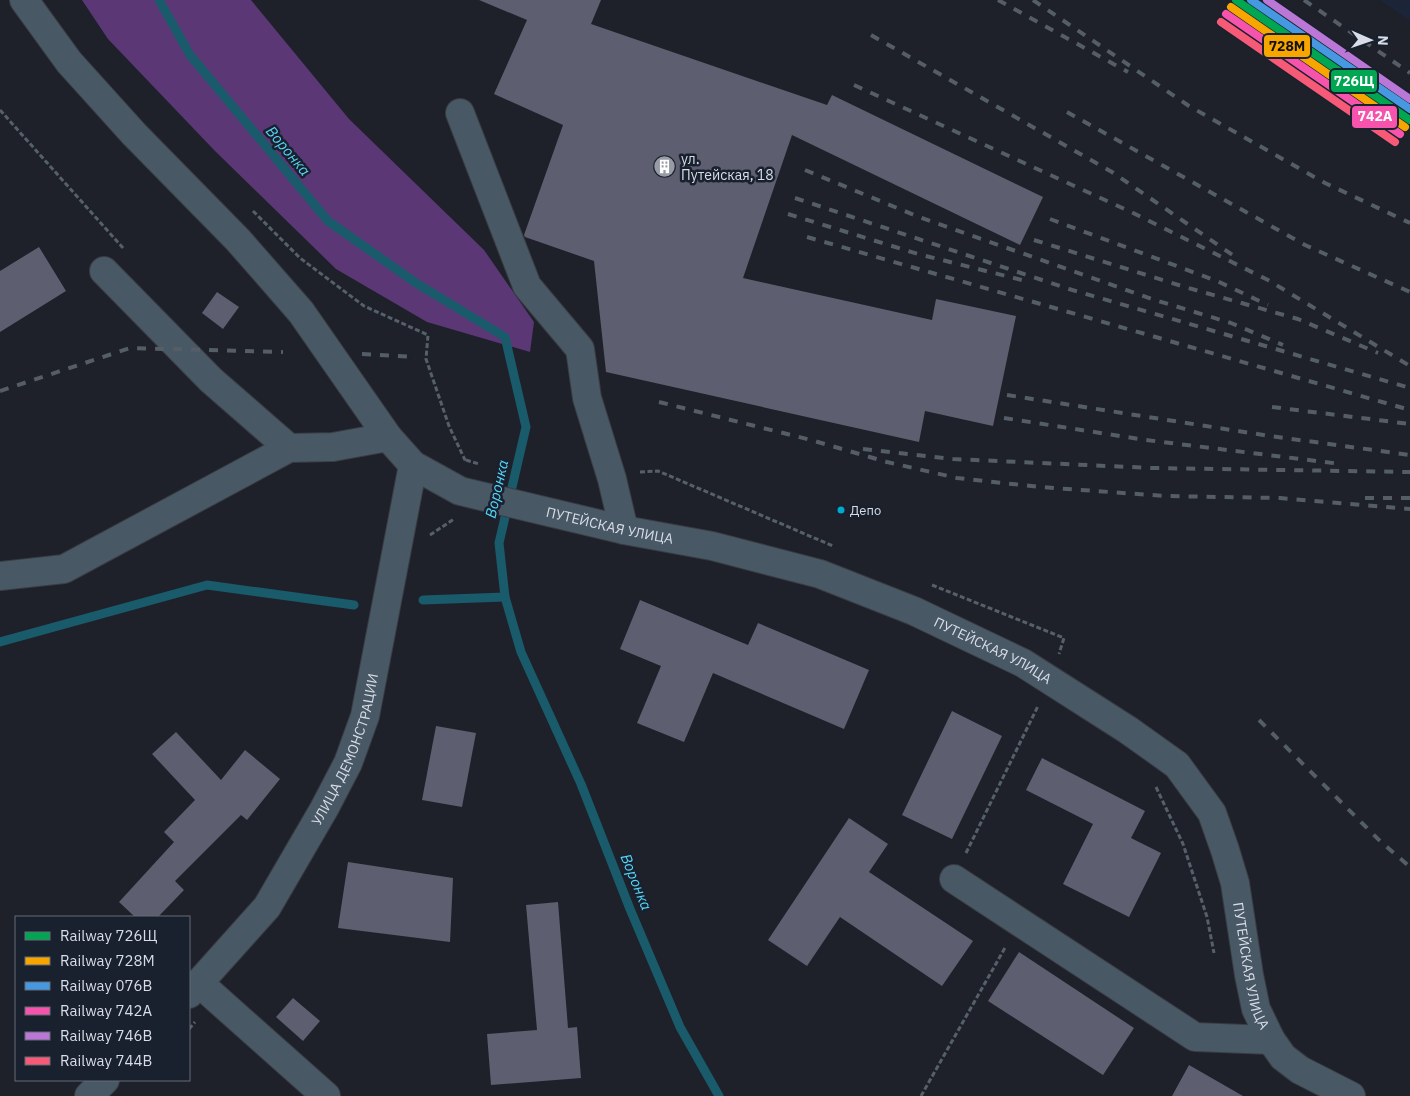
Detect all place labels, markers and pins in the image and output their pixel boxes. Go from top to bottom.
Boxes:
place label: ул. Путейская, 18 [681,150,774,184]
building icon: ул. Путейская, 18 [653,155,677,179]
place label: Депо [850,502,881,519]
marker: Депо [836,505,846,515]

